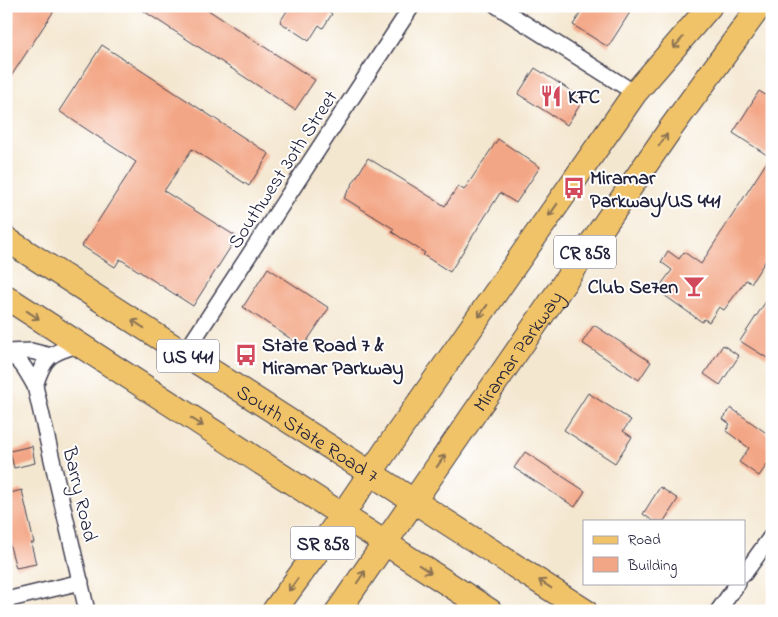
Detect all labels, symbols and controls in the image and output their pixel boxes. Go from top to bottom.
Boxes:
one-way arrow [673,36,684,49]
restaurant icon: KFC [538,83,564,109]
place label: KFC [568,84,600,113]
street label: Southwest 30th Street [222,85,346,255]
one-way arrow [658,133,668,147]
place label: Miramar Parkway/US 441 [590,165,721,218]
bus stop icon: Miramar Parkway/US 441 [561,175,587,201]
one-way arrow [548,203,558,217]
road number: CR 858 [554,236,616,268]
bar icon: Club Se7en [681,273,707,299]
place label: Club Se7en [588,274,678,303]
street label: Miramar Parkway [467,286,572,419]
one-way arrow [478,304,488,318]
one-way arrow [26,310,40,320]
one-way arrow [132,318,146,328]
place label: State Road 7 & Miramar Parkway [262,332,403,385]
road number: US 441 [157,340,219,372]
bus stop icon: State Road 7 & Miramar Parkway [233,342,259,368]
street label: South State Road 7 [230,379,383,492]
one-way arrow [189,417,203,427]
street label: Barry Road [53,443,104,545]
one-way arrow [436,454,446,468]
legend [583,520,746,584]
road number: SR 858 [290,526,356,560]
text: Road [628,529,661,551]
text: Building [627,555,677,578]
one-way arrow [418,565,432,575]
one-way arrow [356,570,367,584]
one-way arrow [288,578,298,592]
one-way arrow [538,579,552,589]

